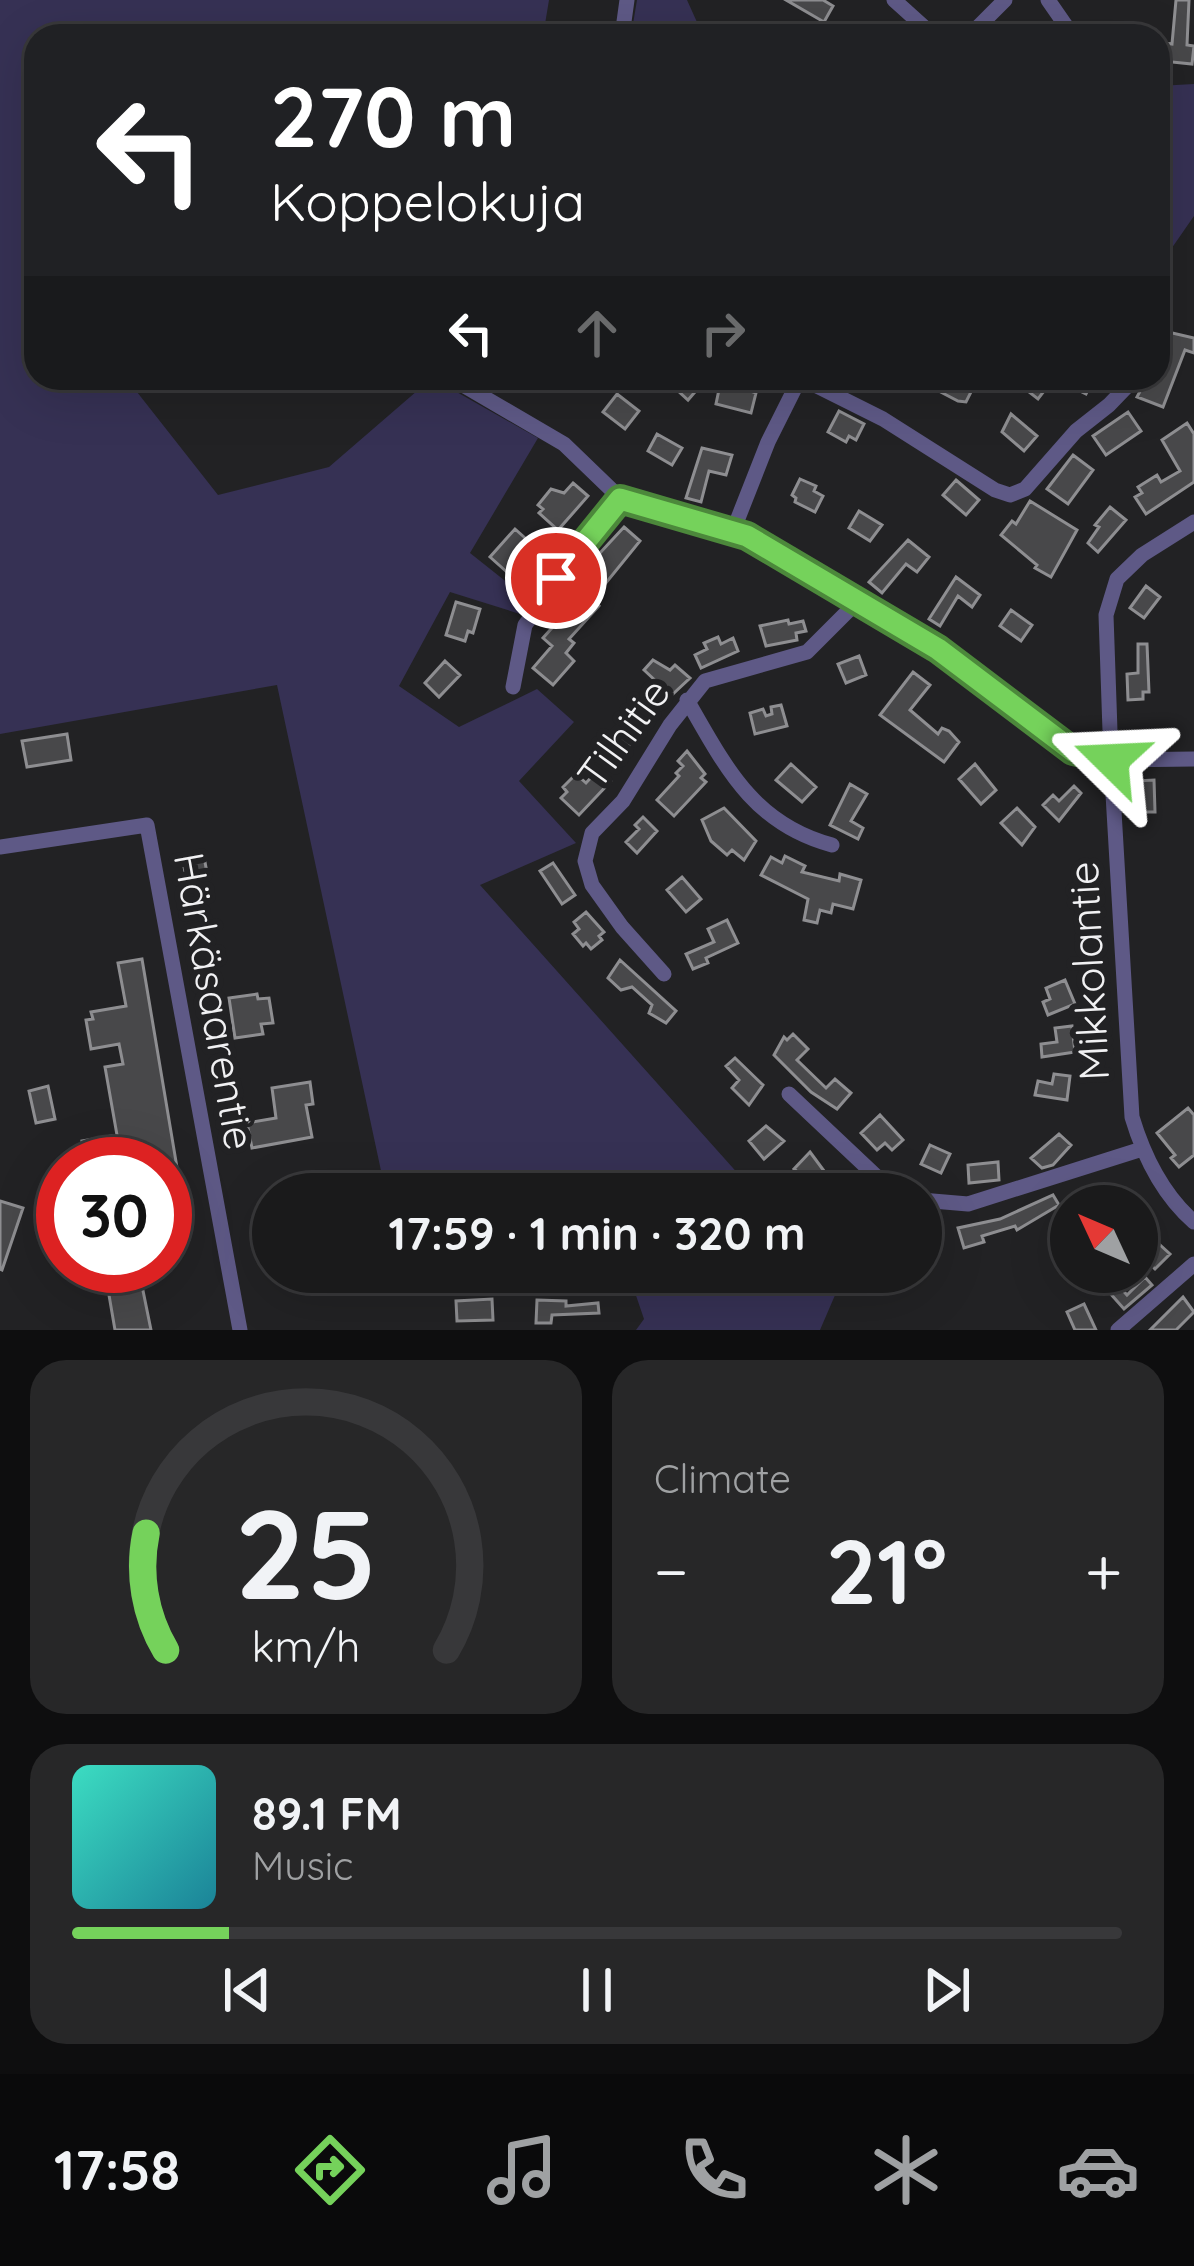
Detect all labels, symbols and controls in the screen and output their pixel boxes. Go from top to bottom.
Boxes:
text: 270 m [270,63,516,168]
icon: left [72,72,228,228]
text: Koppelokuja [270,167,585,235]
icon: left [438,300,504,366]
icon: ahead [564,300,630,366]
icon: right [690,300,756,366]
pin [505,527,607,629]
icon: arrive [523,545,589,611]
street label: Tilhitie [565,667,681,799]
position arrow [1048,697,1174,823]
street label: Härkäsaarentie [163,848,267,1154]
street label: Mikkolantie [1056,860,1120,1082]
speed limit sign: 30 [36,1137,192,1293]
north arrow [1050,1185,1158,1293]
map controls [1050,1185,1158,1293]
text: 17:59 · 1 min · 320 m [389,1205,805,1261]
text: Climate [654,1454,791,1503]
text: 25 [235,1474,377,1630]
text: 21° [826,1514,947,1627]
text: − [654,1529,688,1612]
text: + [1085,1529,1122,1612]
text: km/h [252,1619,360,1673]
text: 89.1 FM [252,1785,402,1841]
text: Music [252,1841,353,1890]
icon: previous [214,1957,280,2023]
icon: pause [564,1957,630,2023]
icon: next [914,1957,980,2023]
icon: directions [288,2128,372,2212]
icon: music [480,2128,564,2212]
icon: phone [672,2128,756,2212]
icon: climate [864,2128,948,2212]
icon: car [1056,2128,1140,2212]
text: 17:58 [54,2136,180,2204]

